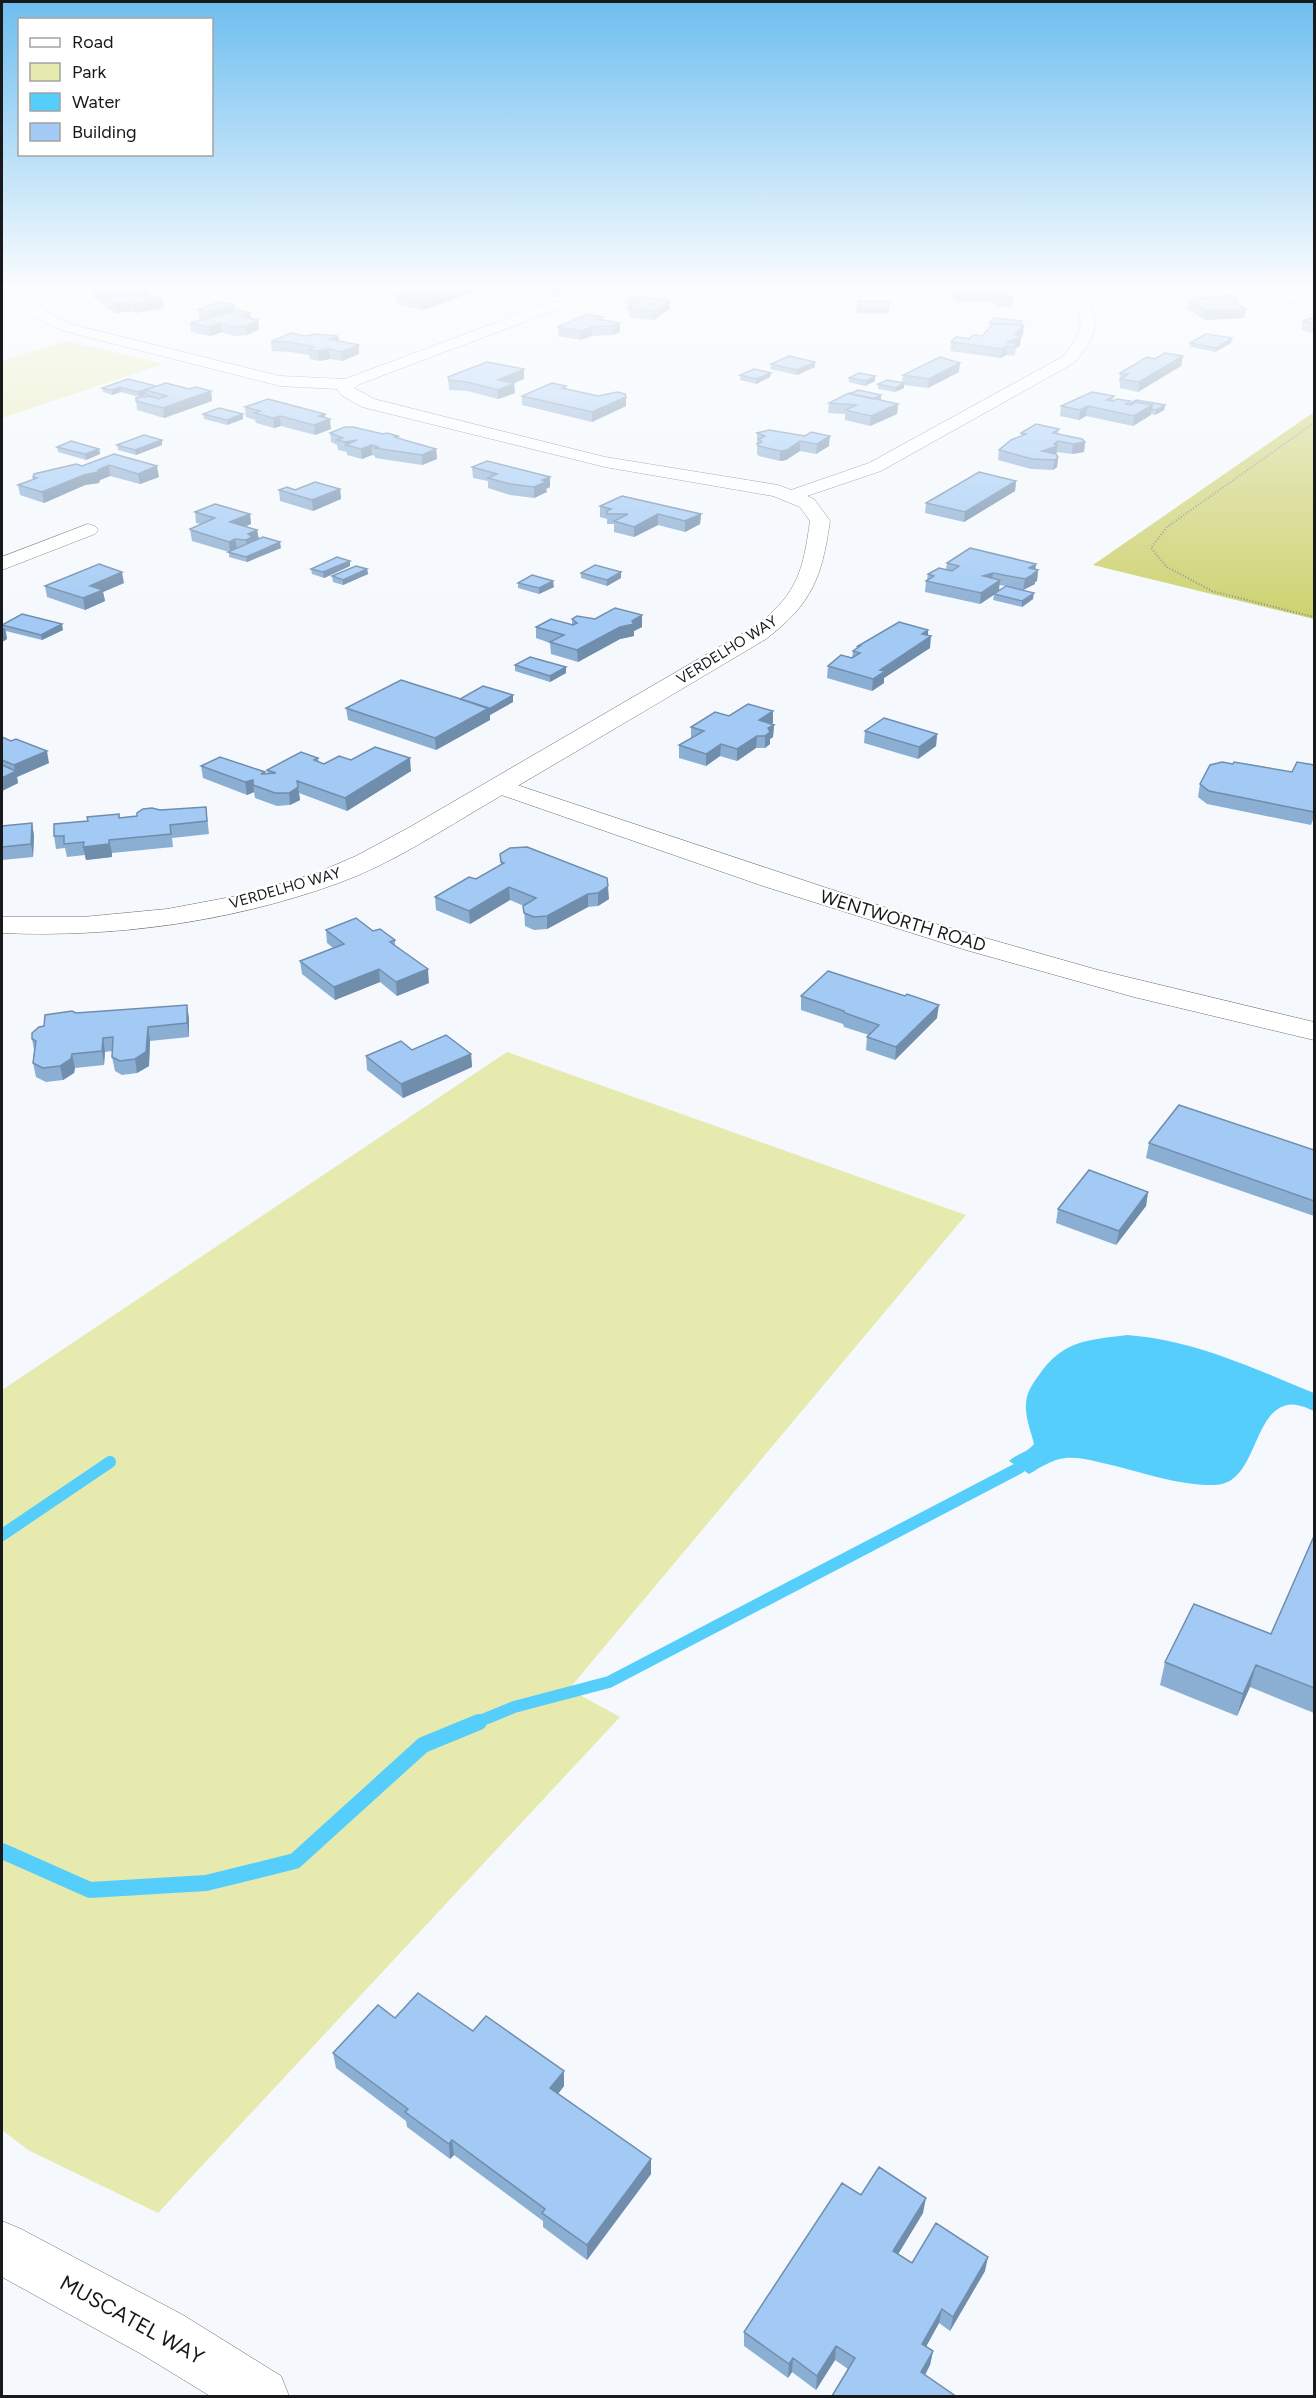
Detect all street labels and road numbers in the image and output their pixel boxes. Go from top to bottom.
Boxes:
street label: VERDELHO WAY [673,612,781,688]
street label: VERDELHO WAY [227,863,343,913]
street label: WENTWORTH ROAD [818,885,988,957]
street label: MUSCATEL WAY [56,2270,209,2370]

